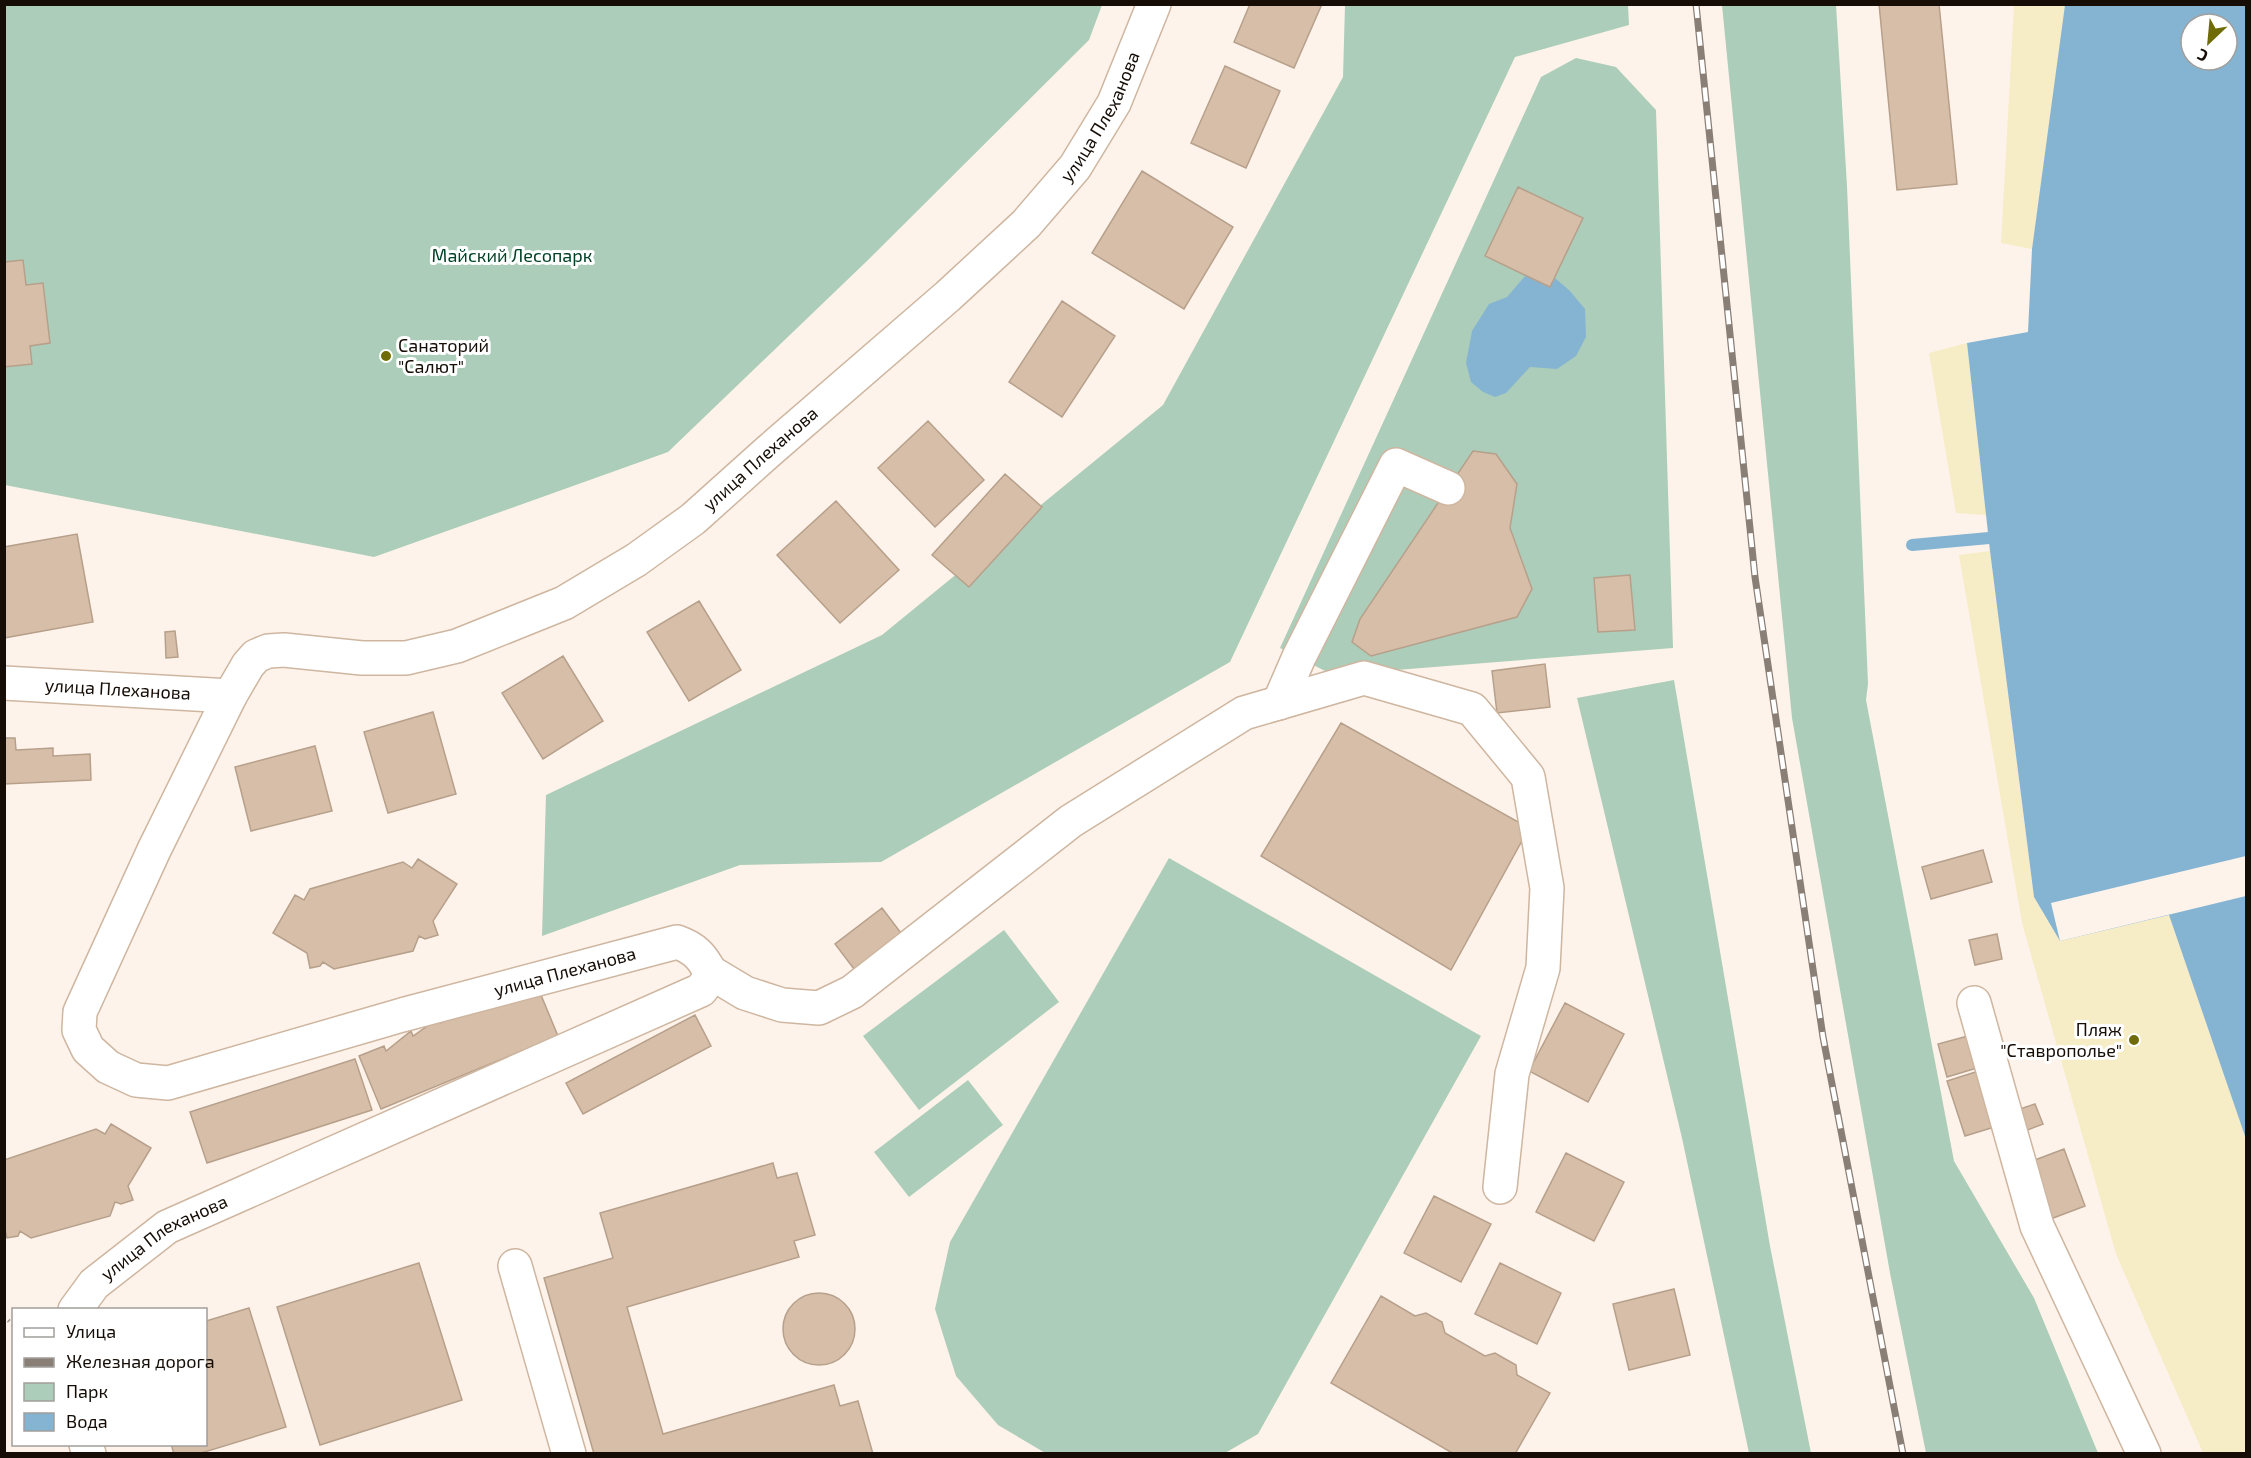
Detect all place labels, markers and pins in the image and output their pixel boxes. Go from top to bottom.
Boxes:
place label: Санаторий "Салют" [398,334,489,377]
marker: Санаторий "Салют" [379,349,393,363]
place label: Пляж "Ставрополье" [2000,1018,2122,1061]
marker: Пляж "Ставрополье" [2127,1033,2141,1047]

